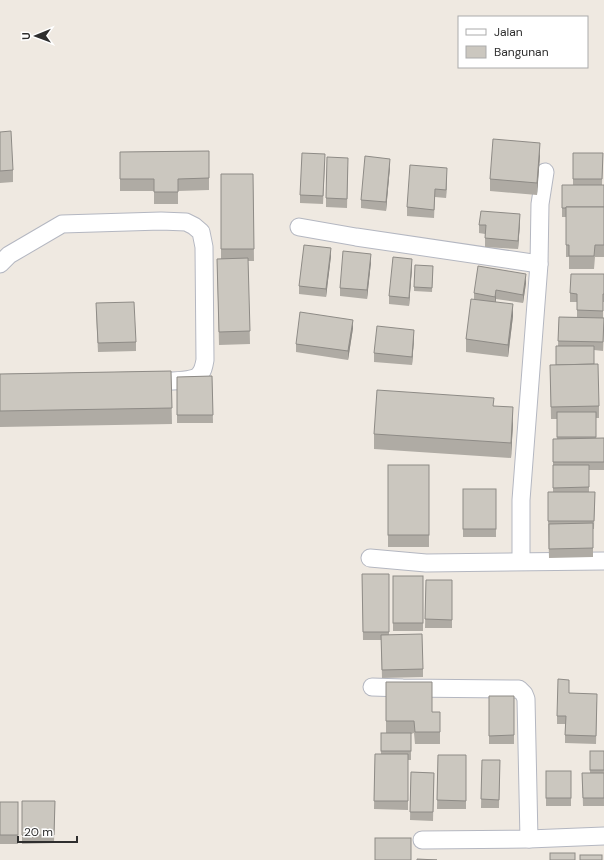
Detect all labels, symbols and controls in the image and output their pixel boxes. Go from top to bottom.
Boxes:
north arrow [16,16,56,56]
legend [458,16,588,68]
text: Jalan [494,24,523,40]
text: U [19,32,33,40]
text: Bangunan [494,44,549,60]
scale bar [18,818,77,844]
text: 20 m [24,824,53,840]

